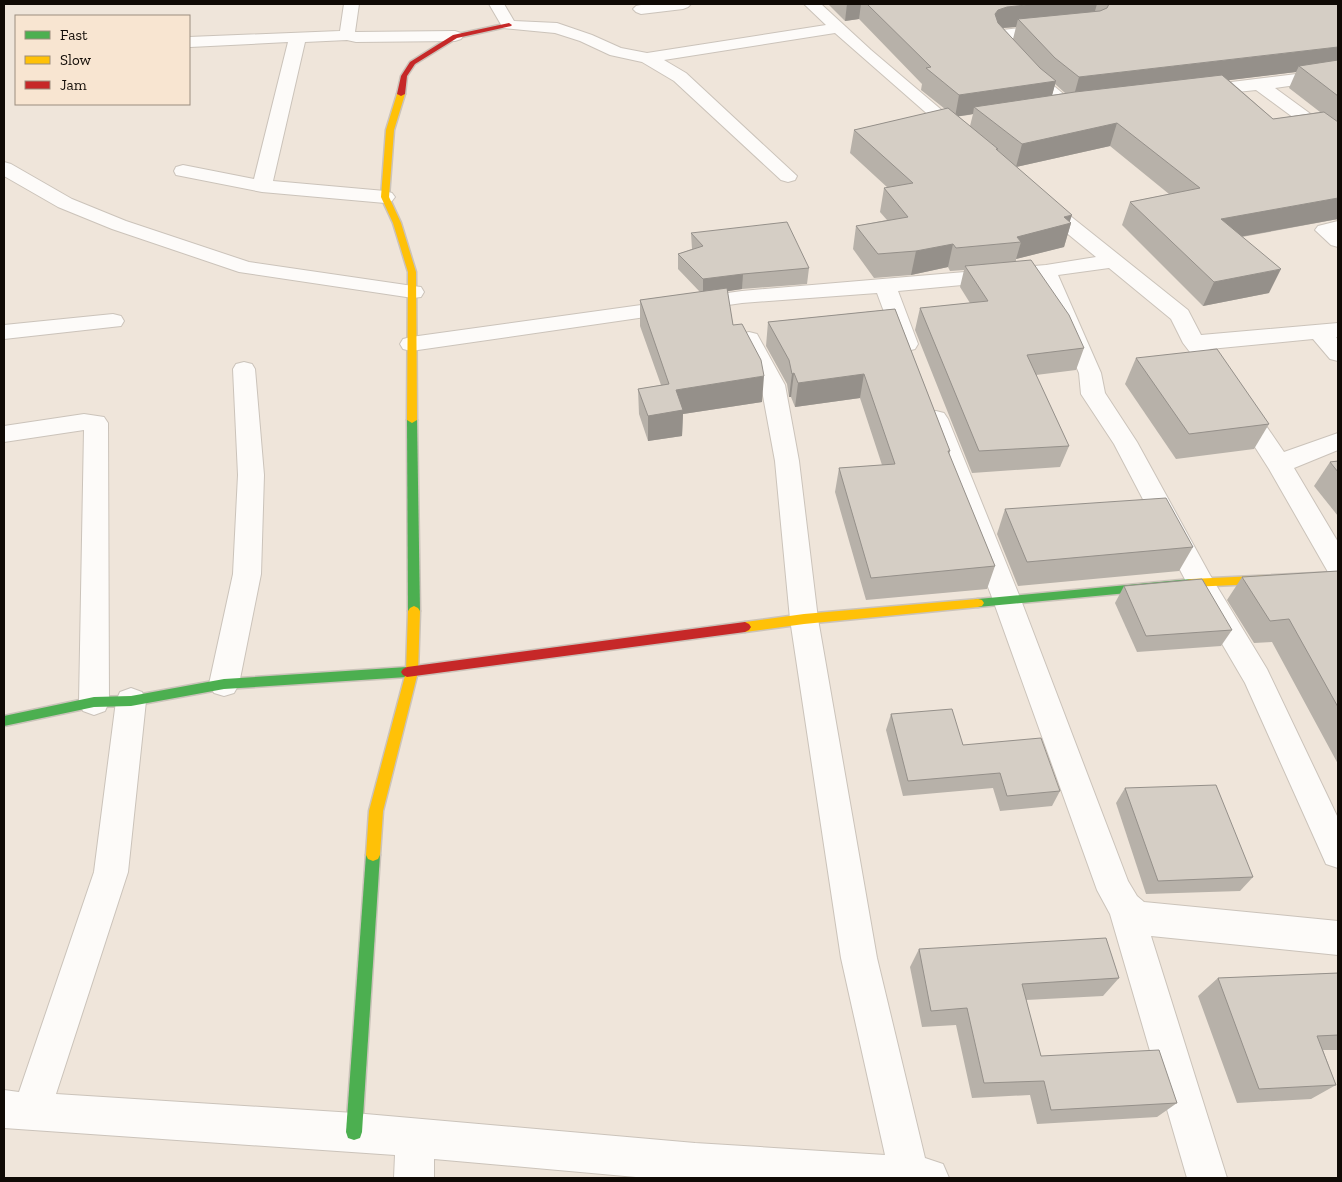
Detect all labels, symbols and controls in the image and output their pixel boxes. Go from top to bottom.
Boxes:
legend [15,15,190,105]
text: Fast [60,26,88,44]
text: Slow [60,51,92,69]
text: Jam [60,76,87,94]

